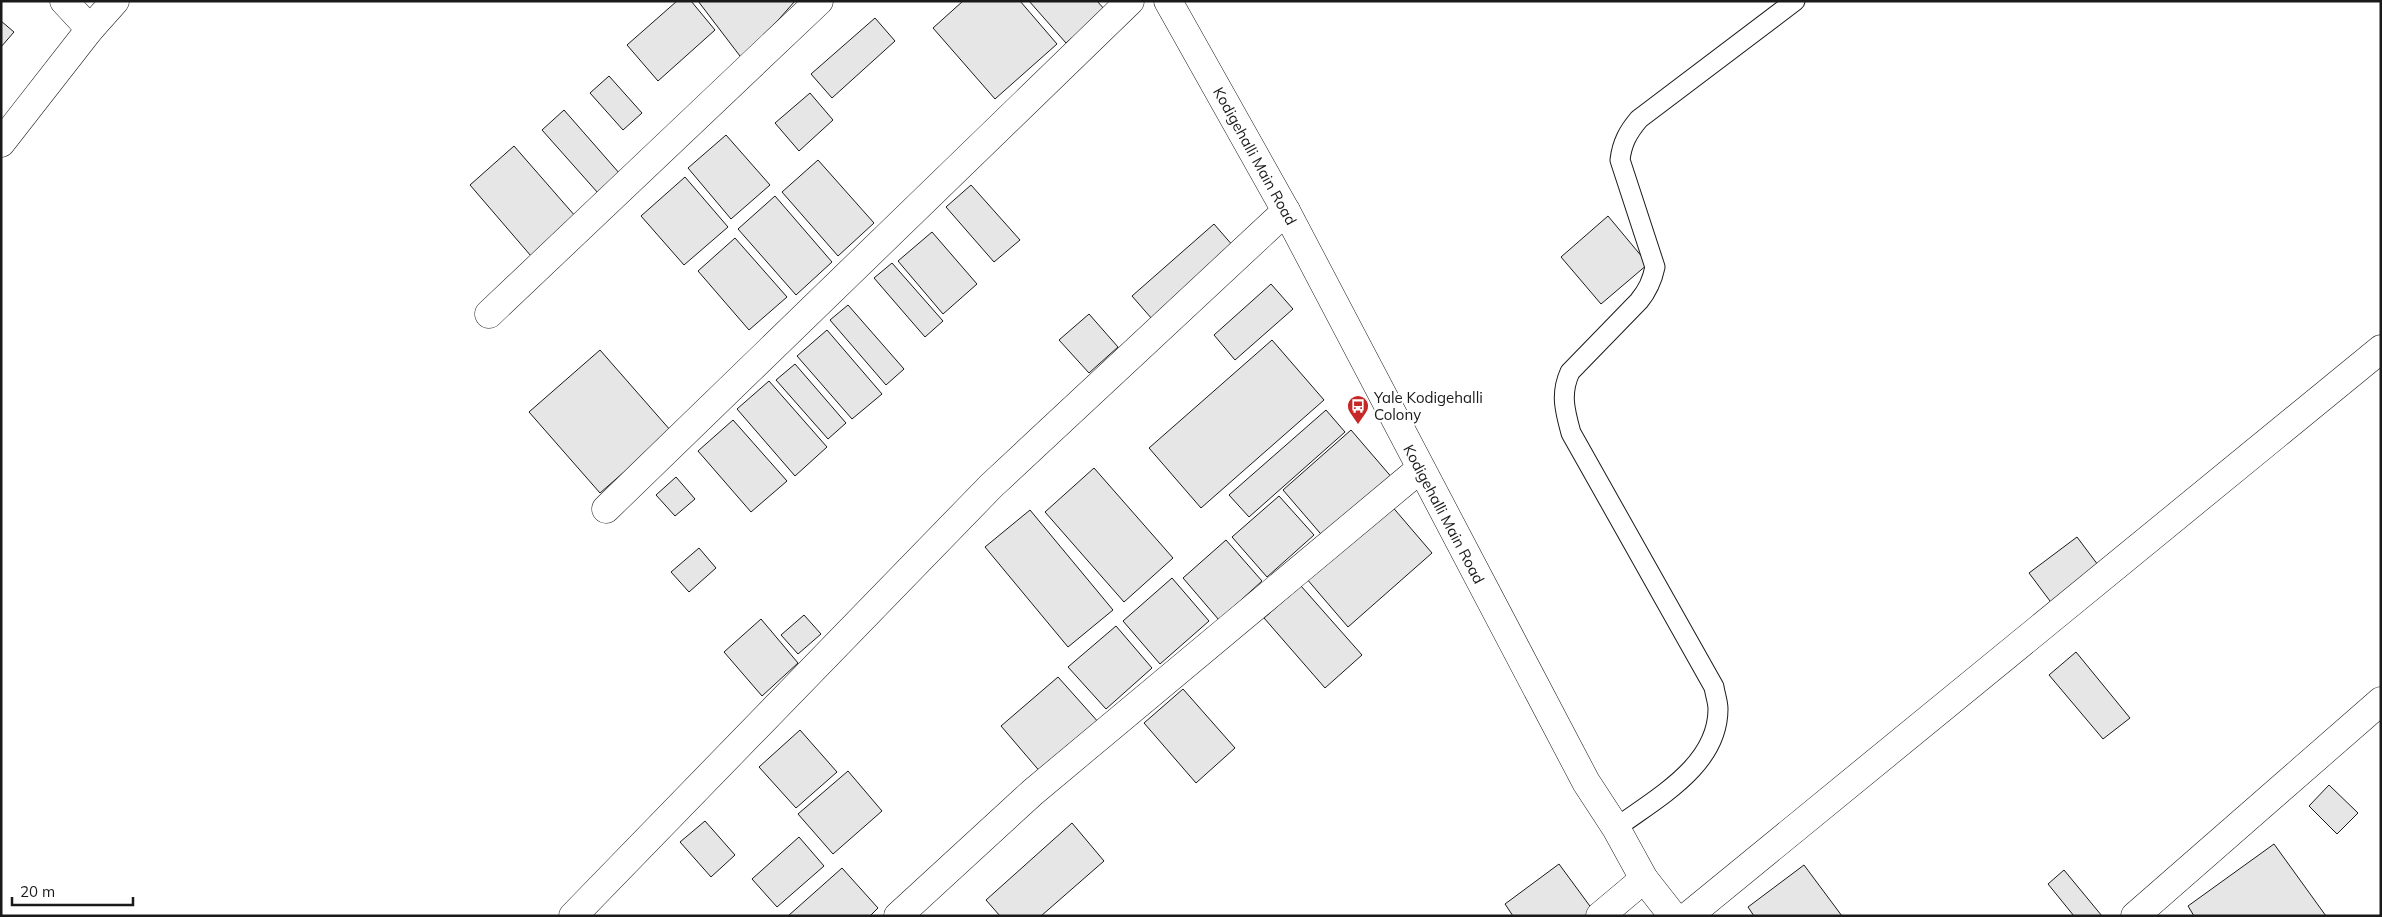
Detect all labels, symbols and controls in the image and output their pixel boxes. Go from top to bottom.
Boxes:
street label: Kodigehalli Main Road [1209,84,1301,228]
place label: Yale Kodigehalli Colony [1373,388,1483,424]
bus stop icon: Yale Kodigehalli Colony [1346,394,1370,425]
street label: Kodigehalli Main Road [1399,441,1489,587]
scale bar [12,874,134,906]
text: 20 m [20,882,55,901]

